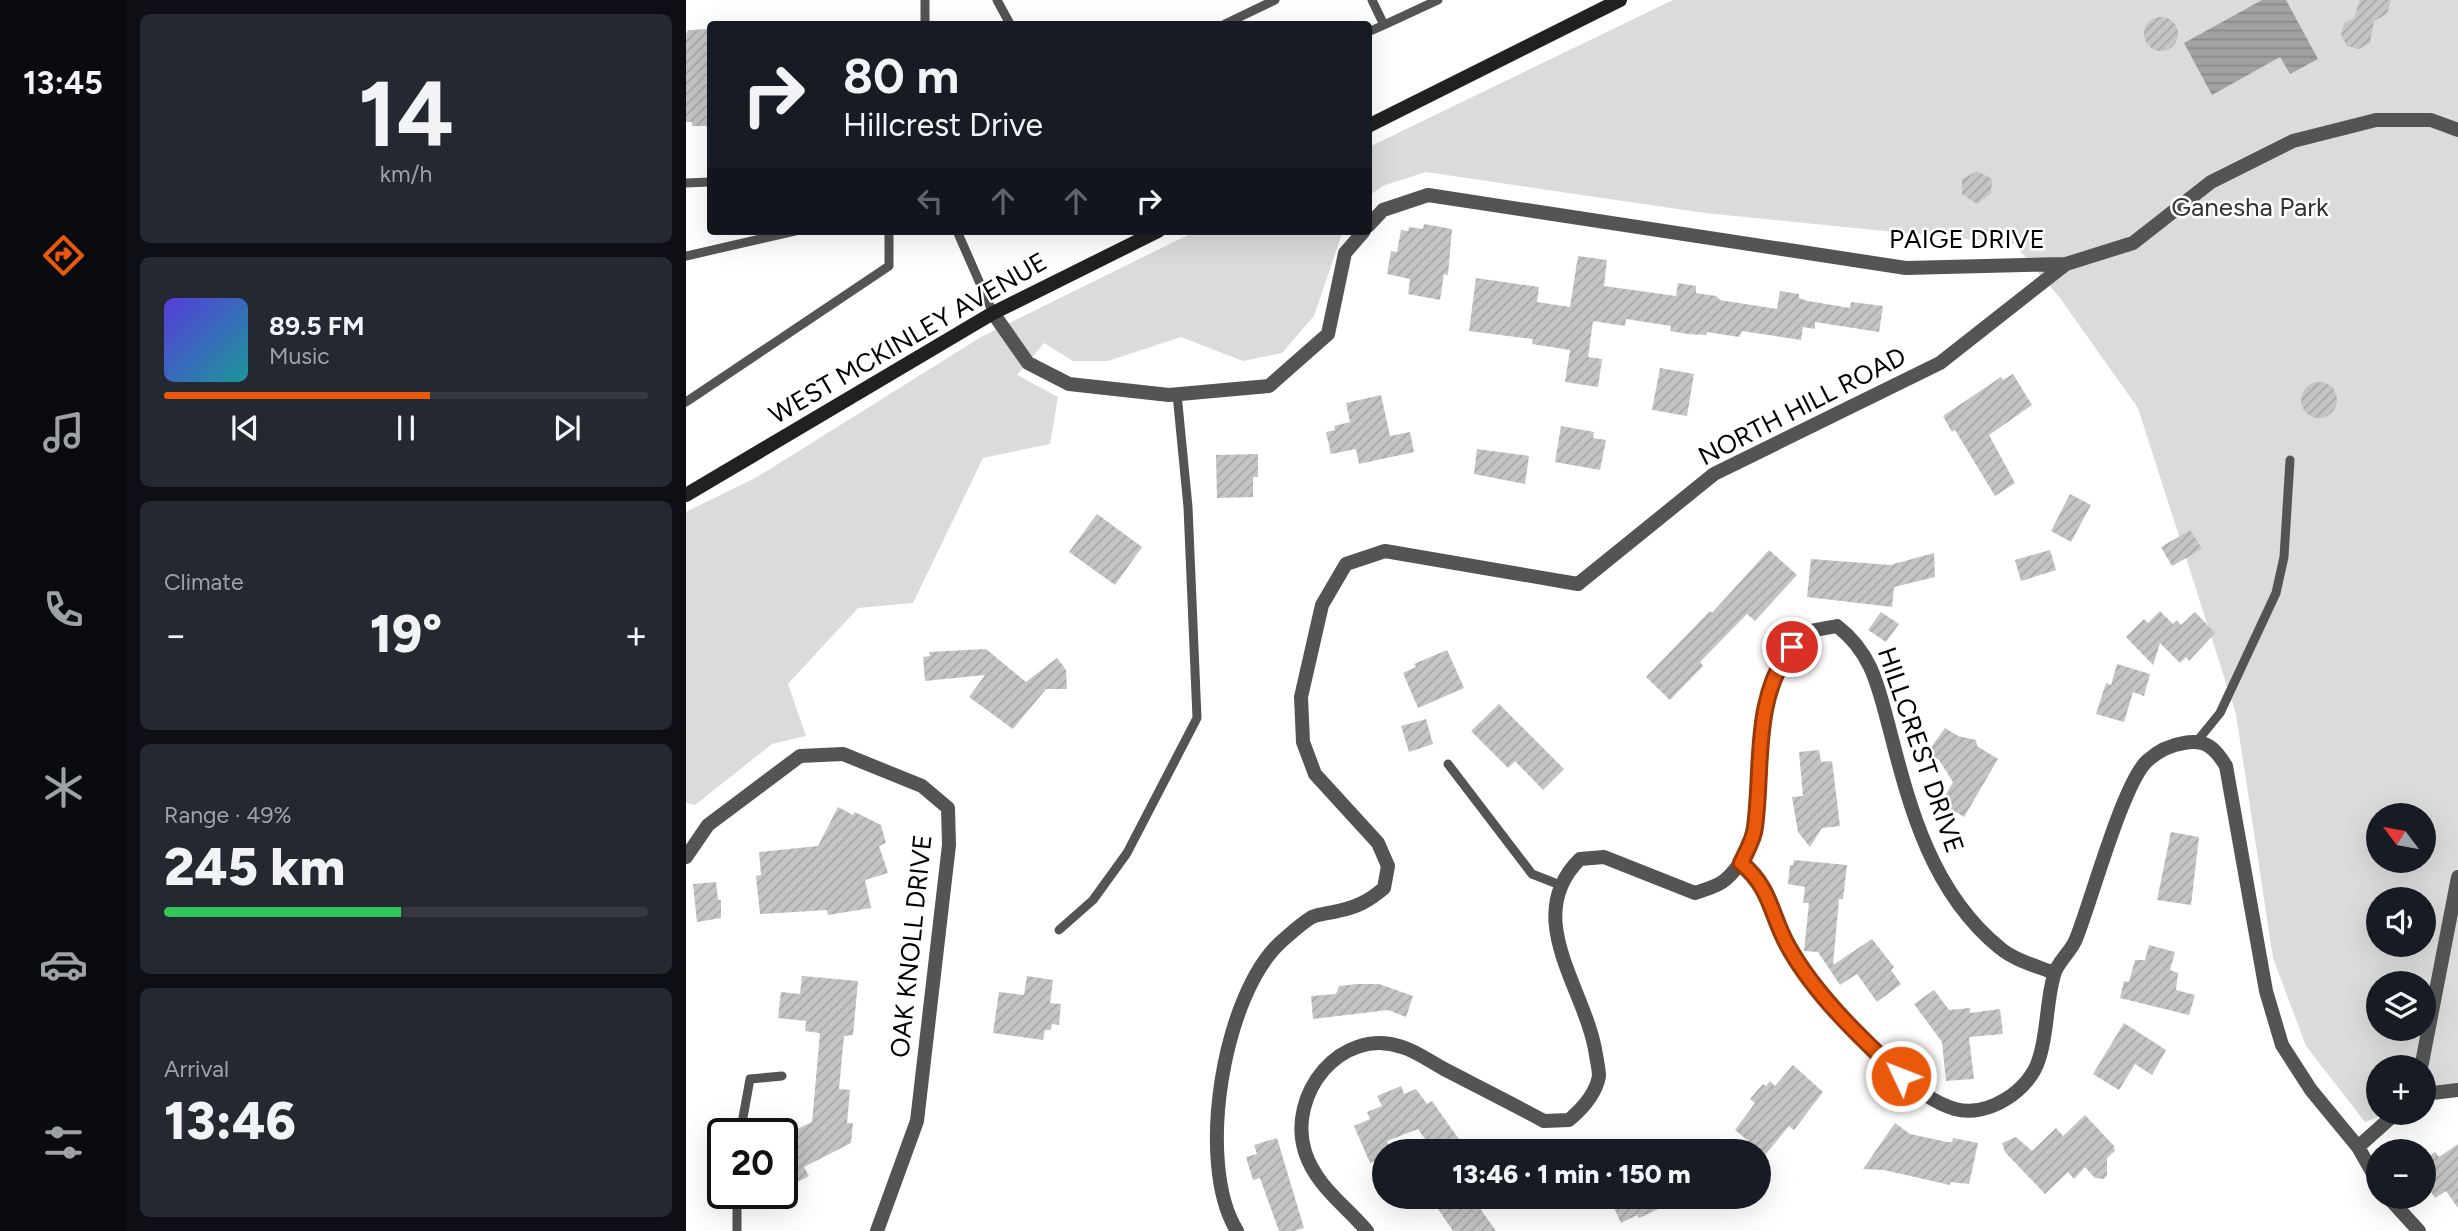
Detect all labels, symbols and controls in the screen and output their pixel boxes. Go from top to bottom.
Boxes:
text: 80 m [843,46,959,105]
icon: right [728,49,819,140]
text: 14 [358,60,454,169]
text: 13:45 [23,64,103,102]
text: Hillcrest Drive [843,106,1043,144]
text: km/h [380,160,432,188]
icon: left [911,182,949,220]
icon: ahead [984,182,1022,220]
icon: ahead [1057,182,1095,220]
icon: right [1130,182,1168,220]
park label: Ganesha Park [2171,191,2329,223]
street label: PAIGE DRIVE [1889,223,2045,255]
icon: directions [39,231,88,280]
street label: WEST MCKINLEY AVENUE [763,245,1053,431]
text: 89.5 FM [269,310,364,342]
street label: NORTH HILL ROAD [1693,340,1911,472]
text: Music [269,342,330,370]
icon: music [39,408,88,457]
icon: previous [226,409,264,447]
icon: pause [387,409,425,447]
icon: next [548,409,586,447]
text: Climate [164,568,243,596]
icon: phone [39,585,88,634]
text: 19° [370,603,442,665]
text: − [164,612,188,658]
text: + [624,612,648,658]
pin [1762,617,1822,677]
icon: arrive [1773,628,1811,666]
street label: HILLCREST DRIVE [1871,643,1971,857]
icon: climate [39,763,88,812]
text: Range · 49% [164,801,292,829]
north arrow [2366,803,2436,873]
map controls [2366,803,2436,1209]
street label: OAK KNOLL DRIVE [883,833,939,1059]
text: 245 km [164,836,345,898]
button: sound [2366,887,2436,957]
icon: car [39,940,88,989]
button: layers [2366,971,2436,1041]
position arrow [1864,1039,1938,1113]
text: Arrival [164,1055,229,1083]
button: + [2366,1055,2436,1125]
text: 13:46 [164,1090,296,1152]
icon: filters [39,1118,88,1167]
speed limit sign: 20 [707,1118,798,1209]
button: − [2366,1139,2436,1209]
text: 13:46 · 1 min · 150 m [1452,1158,1691,1190]

